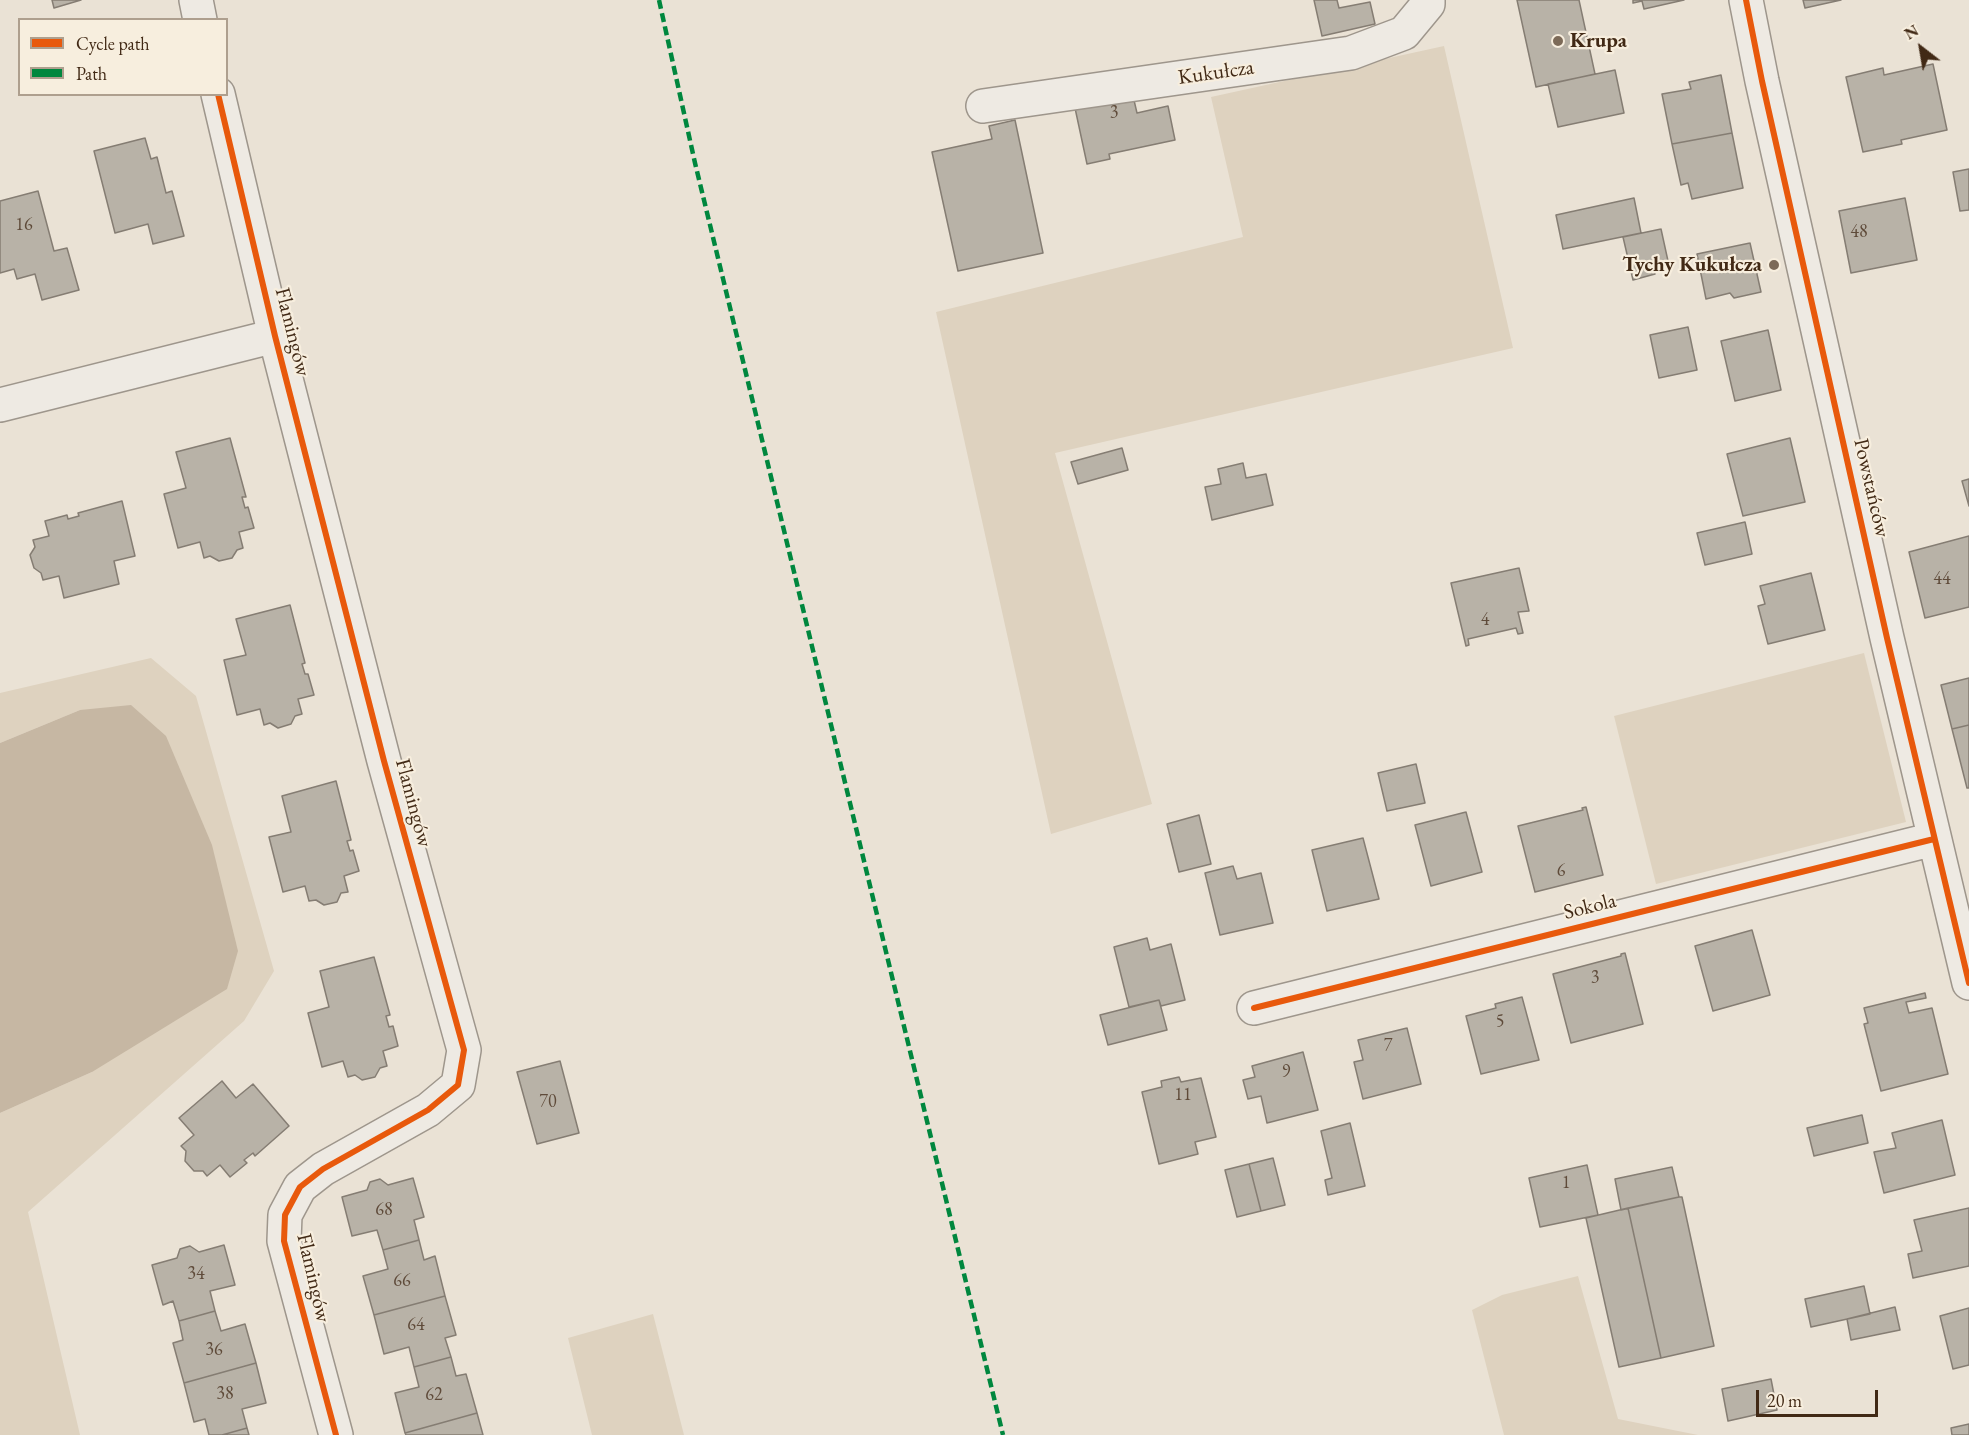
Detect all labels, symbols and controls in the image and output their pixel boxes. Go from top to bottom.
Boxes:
legend [18,18,228,96]
north arrow [1891,18,1951,78]
text: N [1901,20,1922,44]
place label: Krupa [1570,28,1627,54]
text: Cycle path [76,32,150,55]
marker: Krupa [1551,34,1565,48]
street label: Kukułcza [1176,55,1256,91]
text: Path [76,62,107,85]
house number: 3 [1110,102,1118,124]
house number: 16 [15,214,33,236]
house number: 48 [1850,221,1868,243]
place label: Tychy Kukułcza [1622,252,1762,278]
marker: Tychy Kukułcza [1767,258,1781,272]
street label: Flamingów [269,285,315,379]
street label: Powstańców [1847,436,1895,540]
house number: 44 [1933,568,1951,590]
house number: 4 [1481,609,1489,631]
street label: Flamingów [389,756,437,850]
house number: 6 [1557,860,1565,882]
street label: Sokola [1561,888,1619,926]
house number: 3 [1591,967,1599,989]
house number: 5 [1496,1011,1504,1033]
house number: 7 [1384,1035,1392,1057]
house number: 9 [1282,1061,1290,1083]
house number: 11 [1174,1084,1192,1106]
house number: 70 [539,1091,557,1113]
house number: 1 [1562,1172,1570,1194]
house number: 68 [375,1199,393,1221]
street label: Flamingów [291,1231,335,1325]
house number: 34 [187,1263,205,1285]
house number: 66 [393,1270,411,1292]
house number: 64 [407,1314,425,1336]
house number: 36 [205,1339,223,1361]
scale bar [1759,1378,1880,1416]
house number: 38 [216,1383,234,1405]
house number: 62 [425,1384,443,1406]
text: 20 m [1767,1389,1802,1412]

